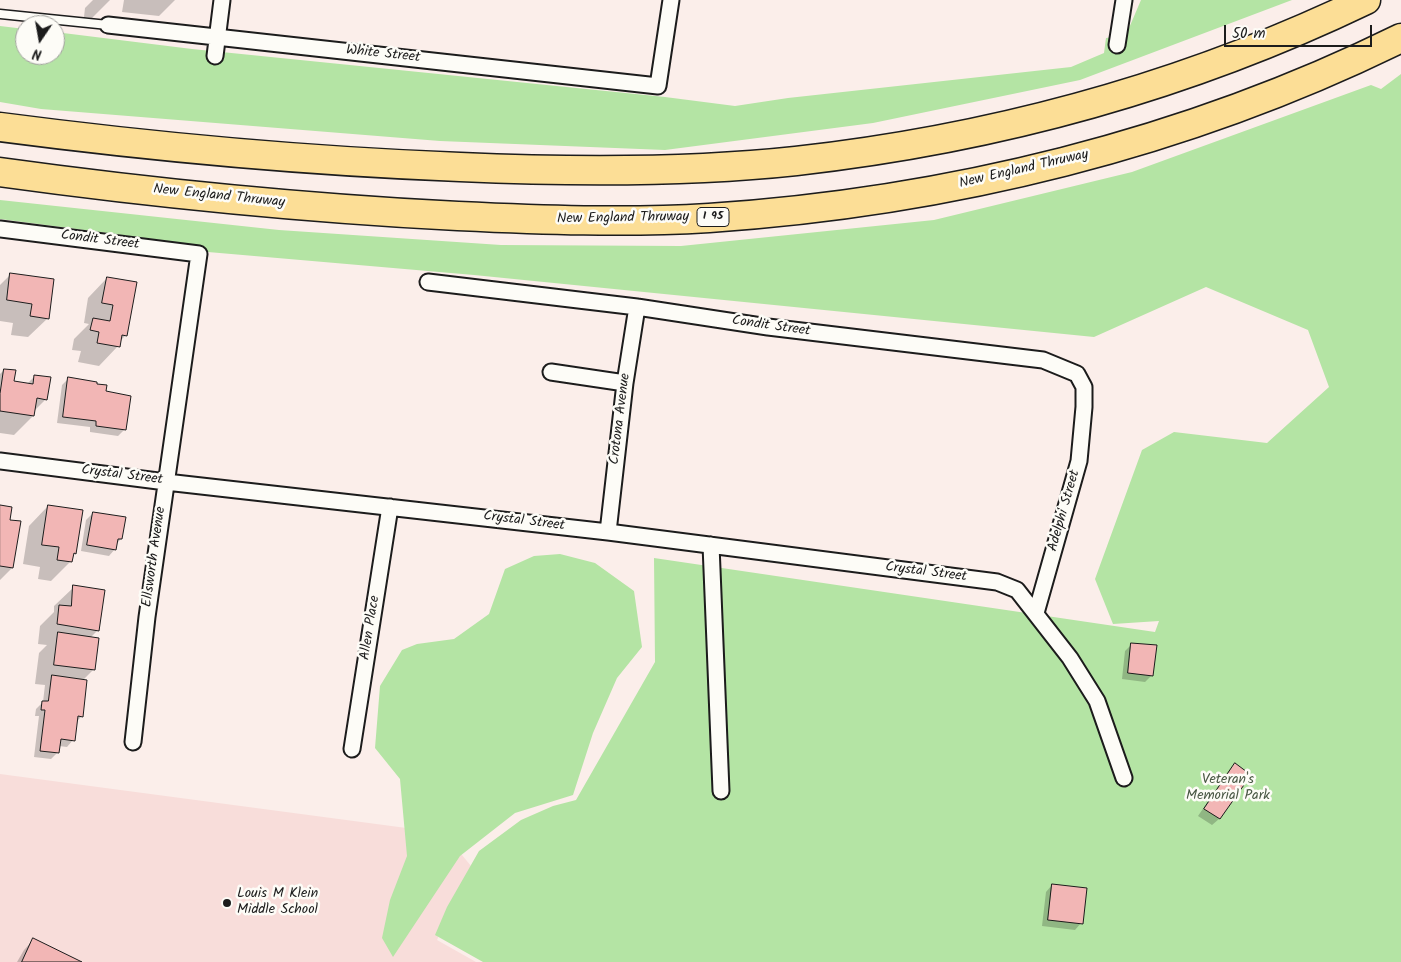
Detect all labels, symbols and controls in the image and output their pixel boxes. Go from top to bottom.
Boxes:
north arrow [15,15,65,65]
scale bar [1226,15,1374,47]
text: 50 m [1232,22,1266,46]
text: N [30,42,44,65]
street label: White Street [345,43,421,67]
street label: New England Thruway [958,147,1090,193]
street label: New England Thruway [152,182,286,212]
road number: I 95 [697,208,729,226]
street label: New England Thruway [557,209,689,229]
street label: Condit Street [60,228,140,254]
street label: Condit Street [731,313,811,341]
street label: Crotona Avenue [607,372,635,466]
street label: Crystal Street [80,463,164,489]
street label: Adelphi Street [1045,468,1085,554]
street label: Ellsworth Avenue [140,506,170,608]
street label: Crystal Street [482,509,566,535]
street label: Crystal Street [884,560,968,586]
street label: Allen Place [358,595,384,661]
park label: Veteran's Memorial Park [1186,773,1270,806]
place label: Louis M Klein Middle School [237,887,318,920]
marker: Louis M Klein Middle School [221,897,233,909]

